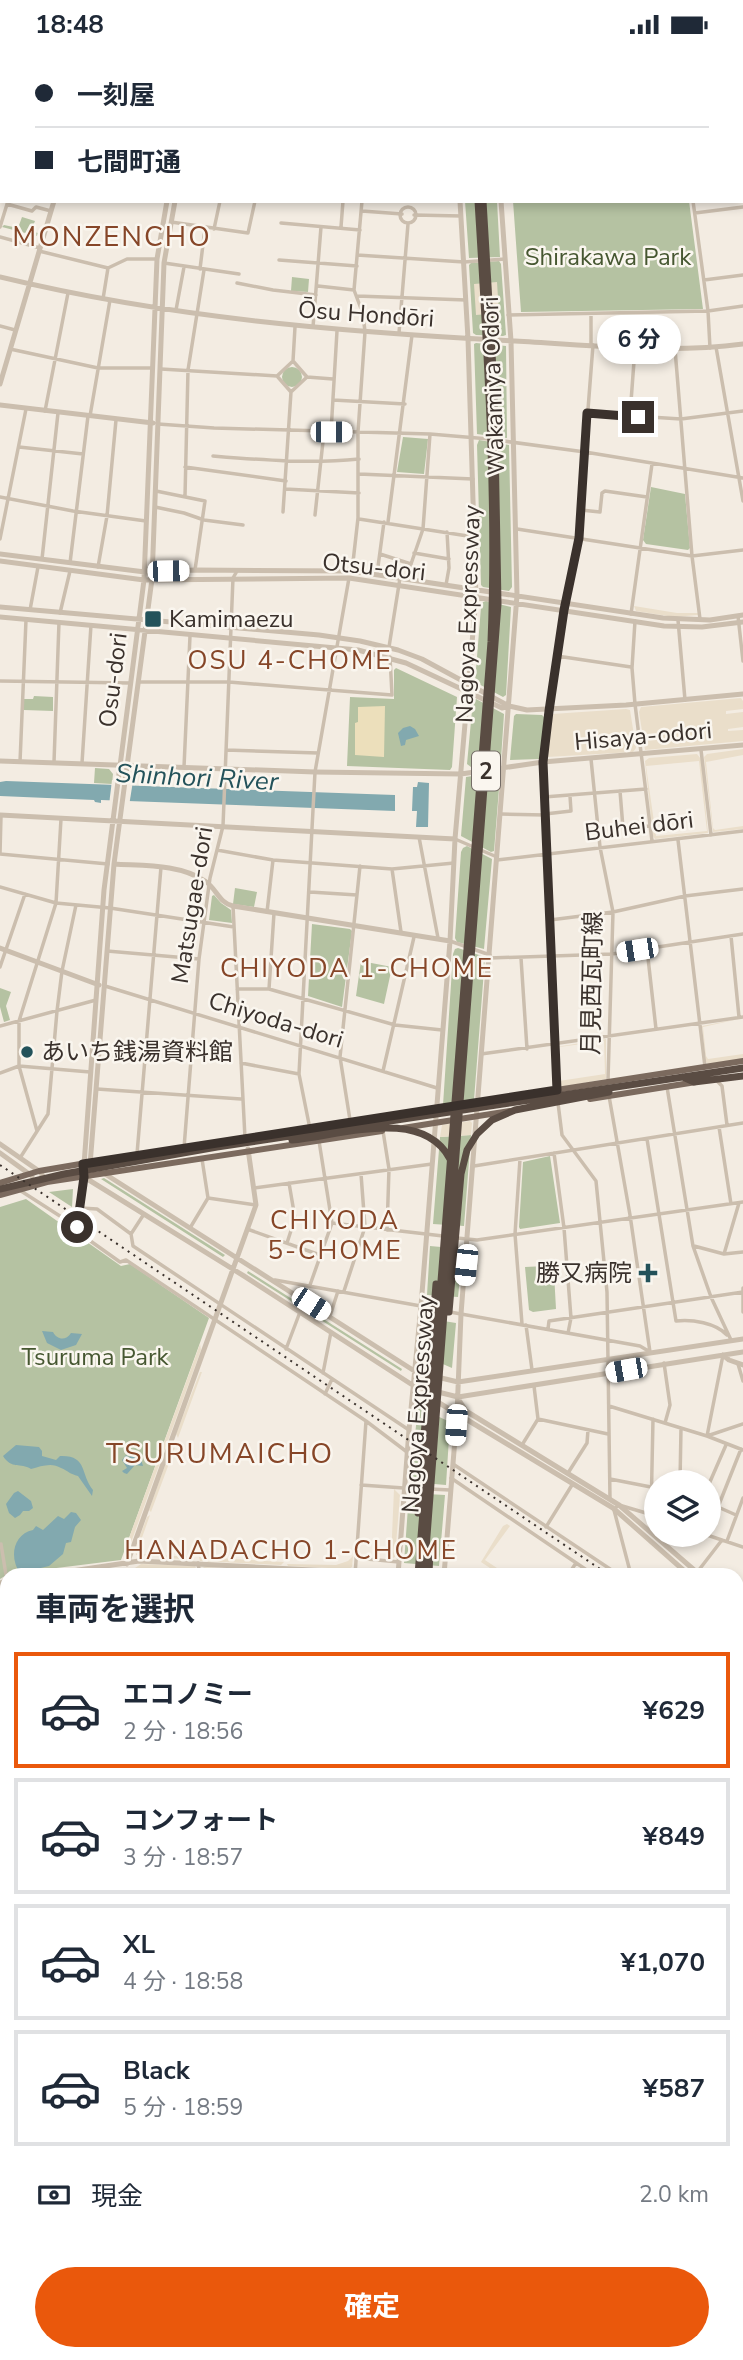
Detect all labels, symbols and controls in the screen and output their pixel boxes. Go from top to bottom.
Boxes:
text: 18:48 [35,7,104,42]
text: 一刻屋 [77,78,155,113]
text: 七間町通 [77,145,181,180]
district label: MONZENCHO [12,218,212,256]
park label: Shirakawa Park [525,241,692,273]
street label: Ōsu Hondōri [297,293,435,335]
street label: Wakamiya Odori [474,296,512,476]
callout: 6 分 [596,315,680,365]
text: 6 分 [617,324,661,355]
route end [622,401,654,433]
car [311,422,353,443]
street label: Nagoya Expressway [448,504,488,724]
street label: Otsu-dori [321,546,427,588]
car [147,560,190,582]
place label: Kamimaezu [169,603,293,635]
marker: Kamimaezu [143,609,163,629]
street label: Osu-dori [91,631,135,729]
district label: OSU 4-CHOME [188,643,392,678]
street label: Hisaya-odori [573,714,713,758]
road number: 2 [472,751,500,791]
water label: Shinhori River [115,756,280,799]
street label: Buhei dōri [583,803,695,849]
street label: Matsugae-dori [164,824,220,986]
street label: 月見西瓦町線 [575,911,609,1055]
car [615,936,660,964]
district label: CHIYODA 1-CHOME [220,951,494,986]
street label: Chiyoda-dori [205,984,347,1056]
place label: あいち銭湯資料館 [41,1036,233,1068]
marker: あいち銭湯資料館 [19,1044,35,1060]
district label: CHIYODA 5-CHOME [267,1203,403,1268]
route start [61,1211,93,1243]
car [454,1243,479,1287]
place label: 勝又病院 [536,1257,632,1289]
marker: 勝又病院 [638,1263,658,1283]
car [288,1284,335,1324]
street label: Nagoya Expressway [394,1293,442,1514]
park label: Tsuruma Park [21,1341,170,1373]
car [604,1356,649,1384]
car [445,1403,468,1447]
district label: TSURUMAICHO [106,1435,334,1473]
map controls [644,1470,721,1547]
button: layers [644,1470,721,1547]
district label: HANADACHO 1-CHOME [124,1533,458,1568]
text: 車両を選択 [35,1588,195,1631]
text: エコノミー [123,1677,253,1712]
icon: car [39,1679,102,1742]
text: ¥629 [643,1693,705,1728]
text: 2 分 · 18:56 [123,1716,243,1747]
text: コンフォート [123,1803,278,1838]
icon: car [39,1805,102,1868]
text: ¥849 [643,1819,705,1854]
text: 3 分 · 18:57 [123,1842,243,1873]
text: XL [123,1927,155,1962]
icon: car [39,1931,102,1994]
text: ¥1,070 [621,1945,705,1980]
text: 4 分 · 18:58 [123,1966,243,1997]
text: Black [123,2053,190,2088]
icon: car [39,2057,102,2120]
text: ¥587 [643,2071,705,2106]
text: 5 分 · 18:59 [123,2092,243,2123]
icon: cash [35,2176,73,2214]
text: 現金 [91,2179,143,2214]
text: 2.0 km [639,2179,709,2210]
button: 確定 [35,2267,709,2347]

